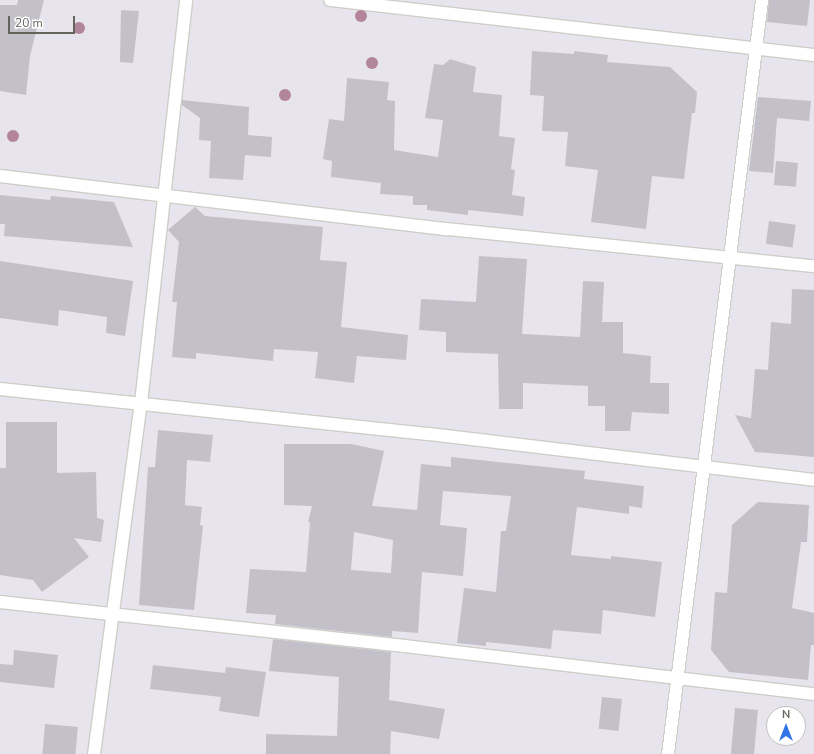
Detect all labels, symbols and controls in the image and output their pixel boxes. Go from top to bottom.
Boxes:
scale bar [10,8,77,34]
text: 20 m [15,15,43,31]
north arrow [766,706,806,746]
text: N [782,707,790,722]

